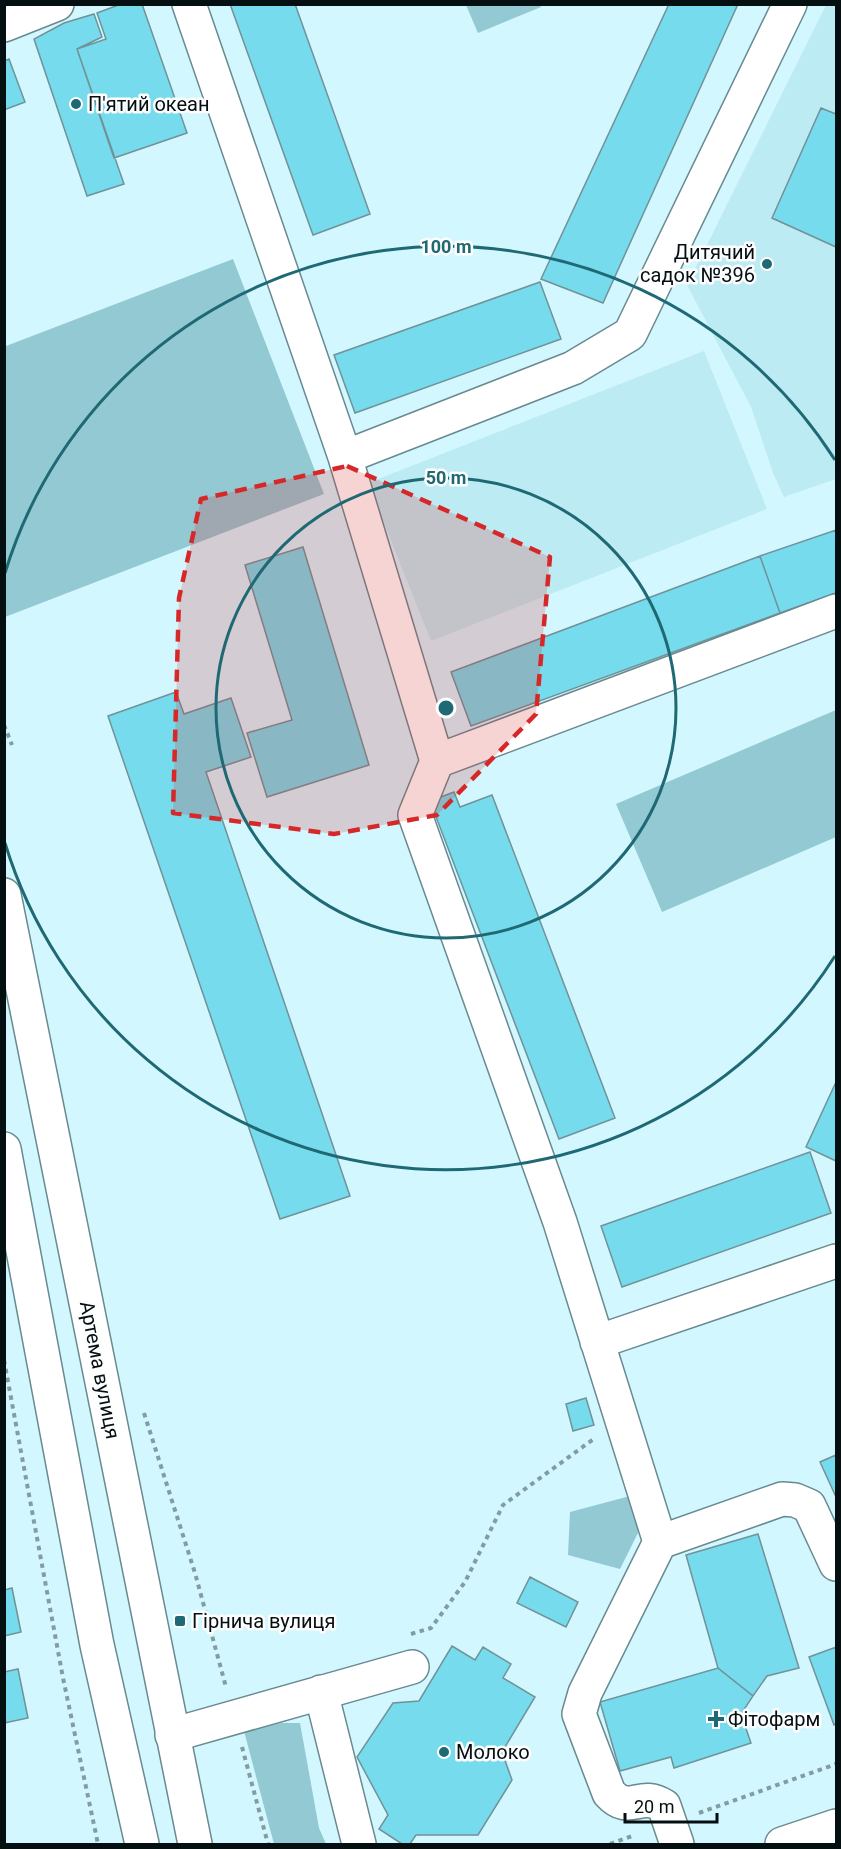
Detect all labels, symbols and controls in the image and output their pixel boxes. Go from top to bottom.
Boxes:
place label: П'ятий океан [88,92,209,116]
marker: П'ятий океан [69,97,83,111]
text: 100 m [420,236,472,257]
place label: Дитячий садок №396 [640,240,755,287]
marker: Дитячий садок №396 [760,257,774,271]
text: 50 m [426,467,466,488]
centre of rings [436,698,456,718]
street label: Артема вулиця [75,1299,125,1441]
place label: Гірнича вулиця [192,1609,335,1633]
marker: Гірнича вулиця [173,1614,187,1628]
place label: Фітофарм [728,1707,820,1731]
marker: Фітофарм [709,1712,723,1726]
place label: Молоко [456,1740,530,1764]
marker: Молоко [437,1745,451,1759]
scale bar [625,1786,716,1824]
text: 20 m [634,1796,674,1817]

